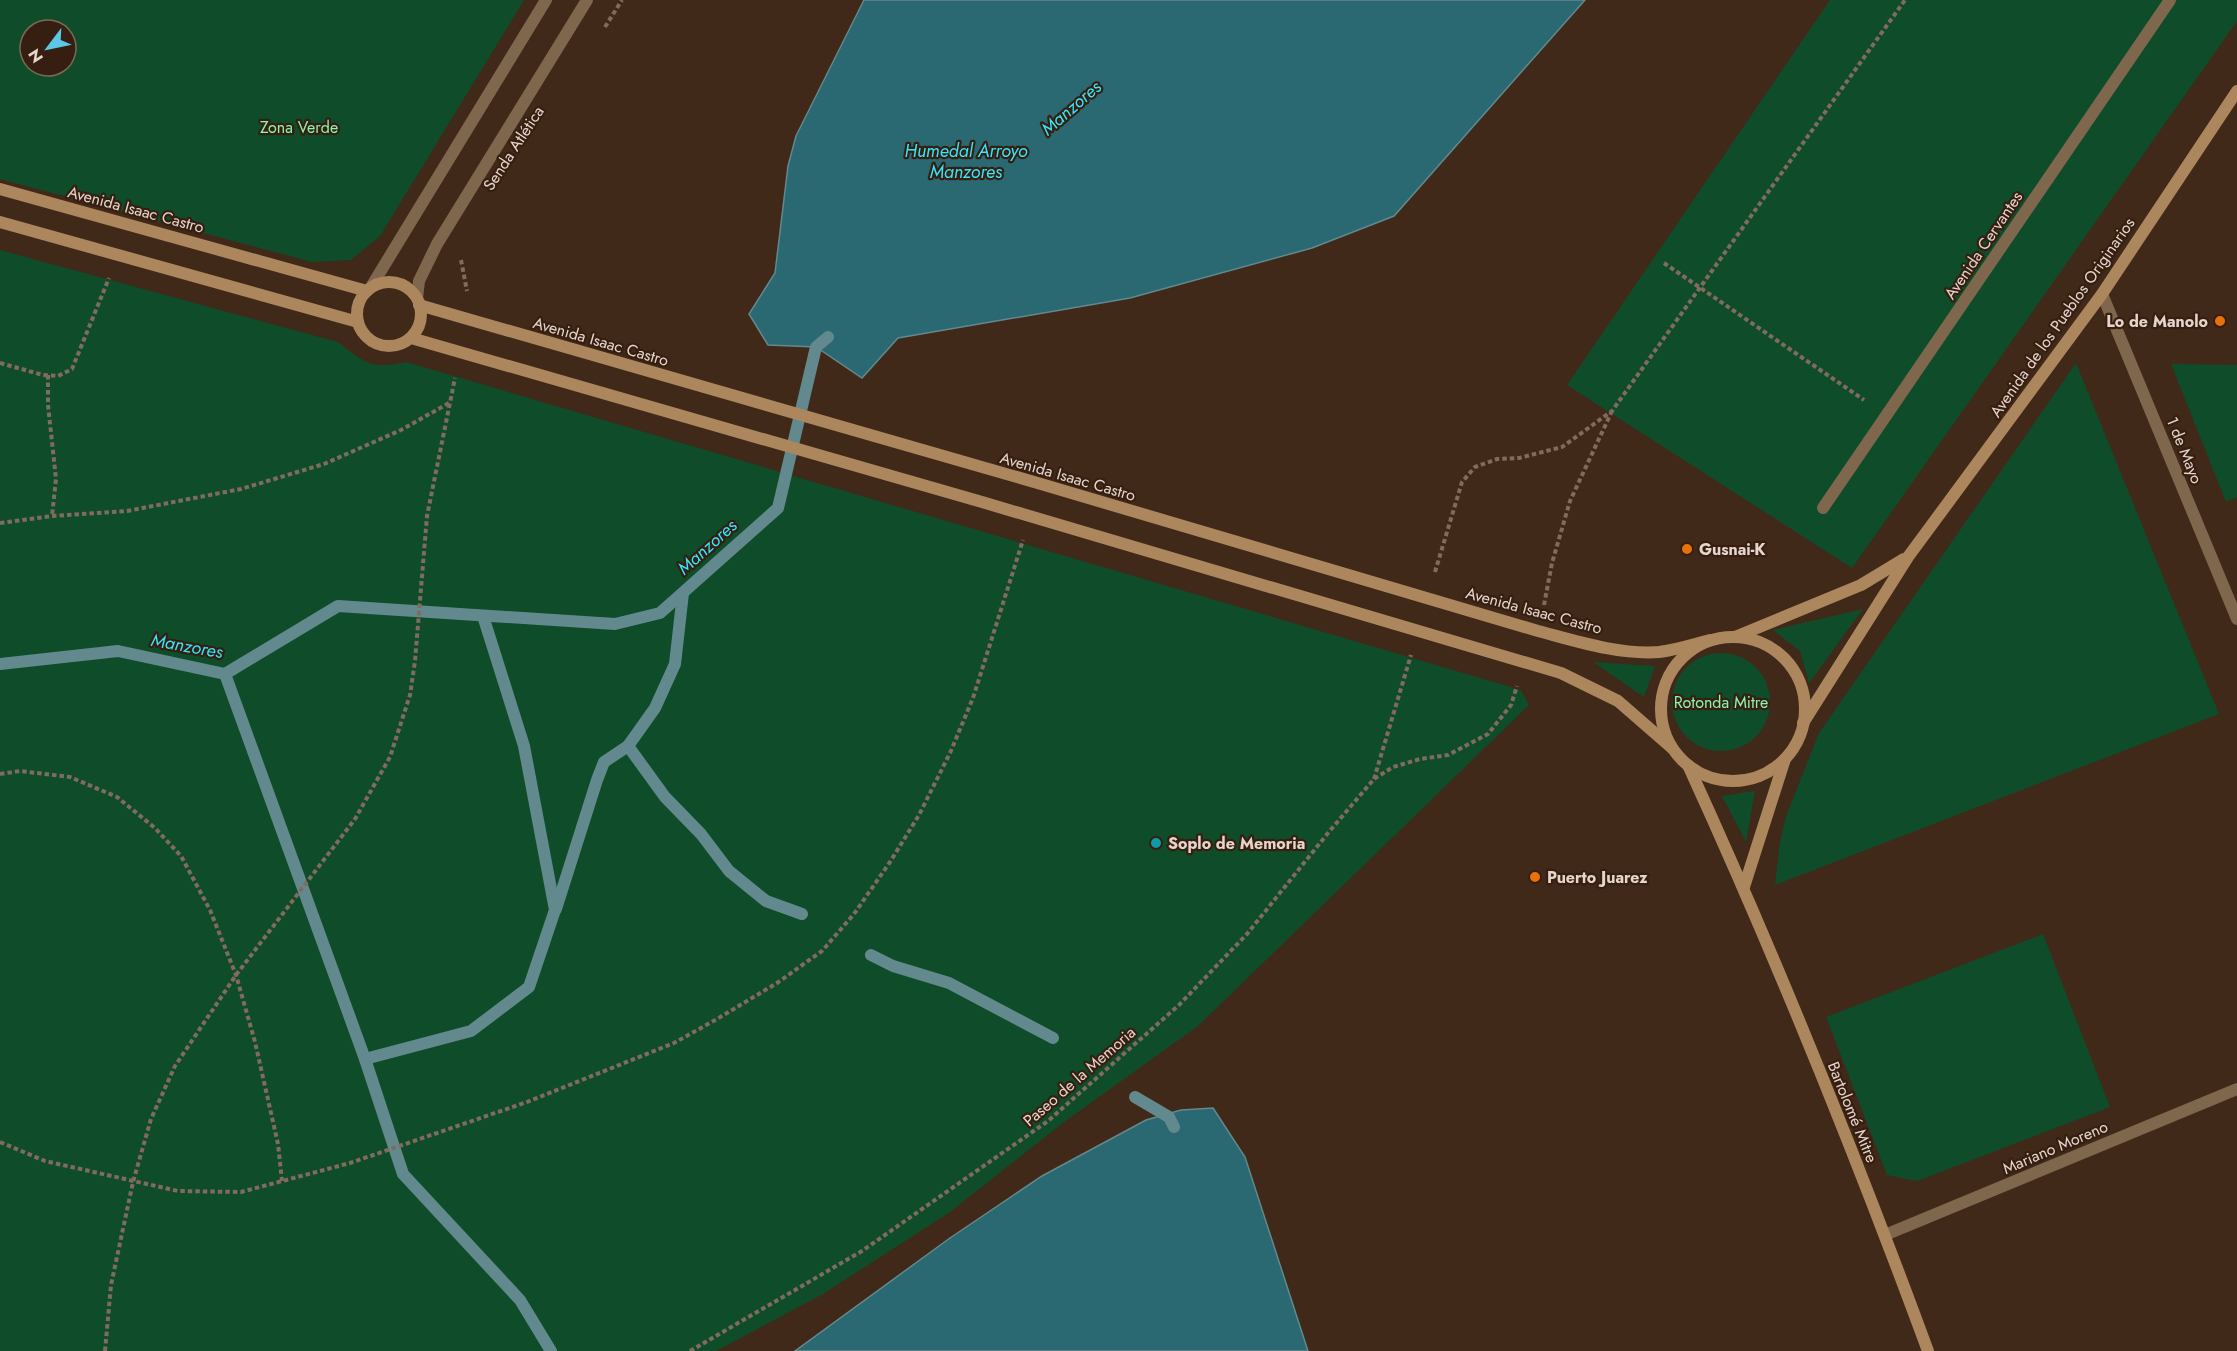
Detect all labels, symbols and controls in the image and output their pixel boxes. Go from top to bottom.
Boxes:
north arrow [18,18,78,78]
text: N [23,44,49,67]
water label: Manzores [1035,74,1108,142]
street label: Senda Atlética [477,101,549,195]
park label: Zona Verde [260,116,338,139]
water label: Humedal Arroyo Manzores [904,138,1028,185]
street label: Avenida Isaac Castro [65,180,207,239]
street label: Avenida Cervantes [1939,187,2028,304]
street label: Avenida de los Pueblos Originarios [1984,213,2140,422]
place label: Lo de Manolo [2106,310,2208,333]
street label: Avenida Isaac Castro [530,311,672,372]
marker: Lo de Manolo [2213,314,2227,328]
street label: 1 de Mayo [2161,413,2208,487]
street label: Avenida Isaac Castro [997,446,1139,507]
water label: Manzores [671,512,743,581]
place label: Gusnai-K [1699,538,1766,561]
marker: Gusnai-K [1680,542,1694,556]
street label: Avenida Isaac Castro [1463,581,1605,640]
water label: Manzores [149,627,226,665]
park label: Rotonda Mitre [1674,691,1768,714]
place label: Soplo de Memoria [1168,832,1305,855]
marker: Soplo de Memoria [1149,836,1163,850]
place label: Puerto Juarez [1547,866,1648,889]
marker: Puerto Juarez [1528,870,1542,884]
street label: Paseo de la Memoria [1018,1021,1141,1132]
street label: Bartolomé Mitre [1822,1058,1883,1166]
street label: Mariano Moreno [1999,1115,2112,1180]

